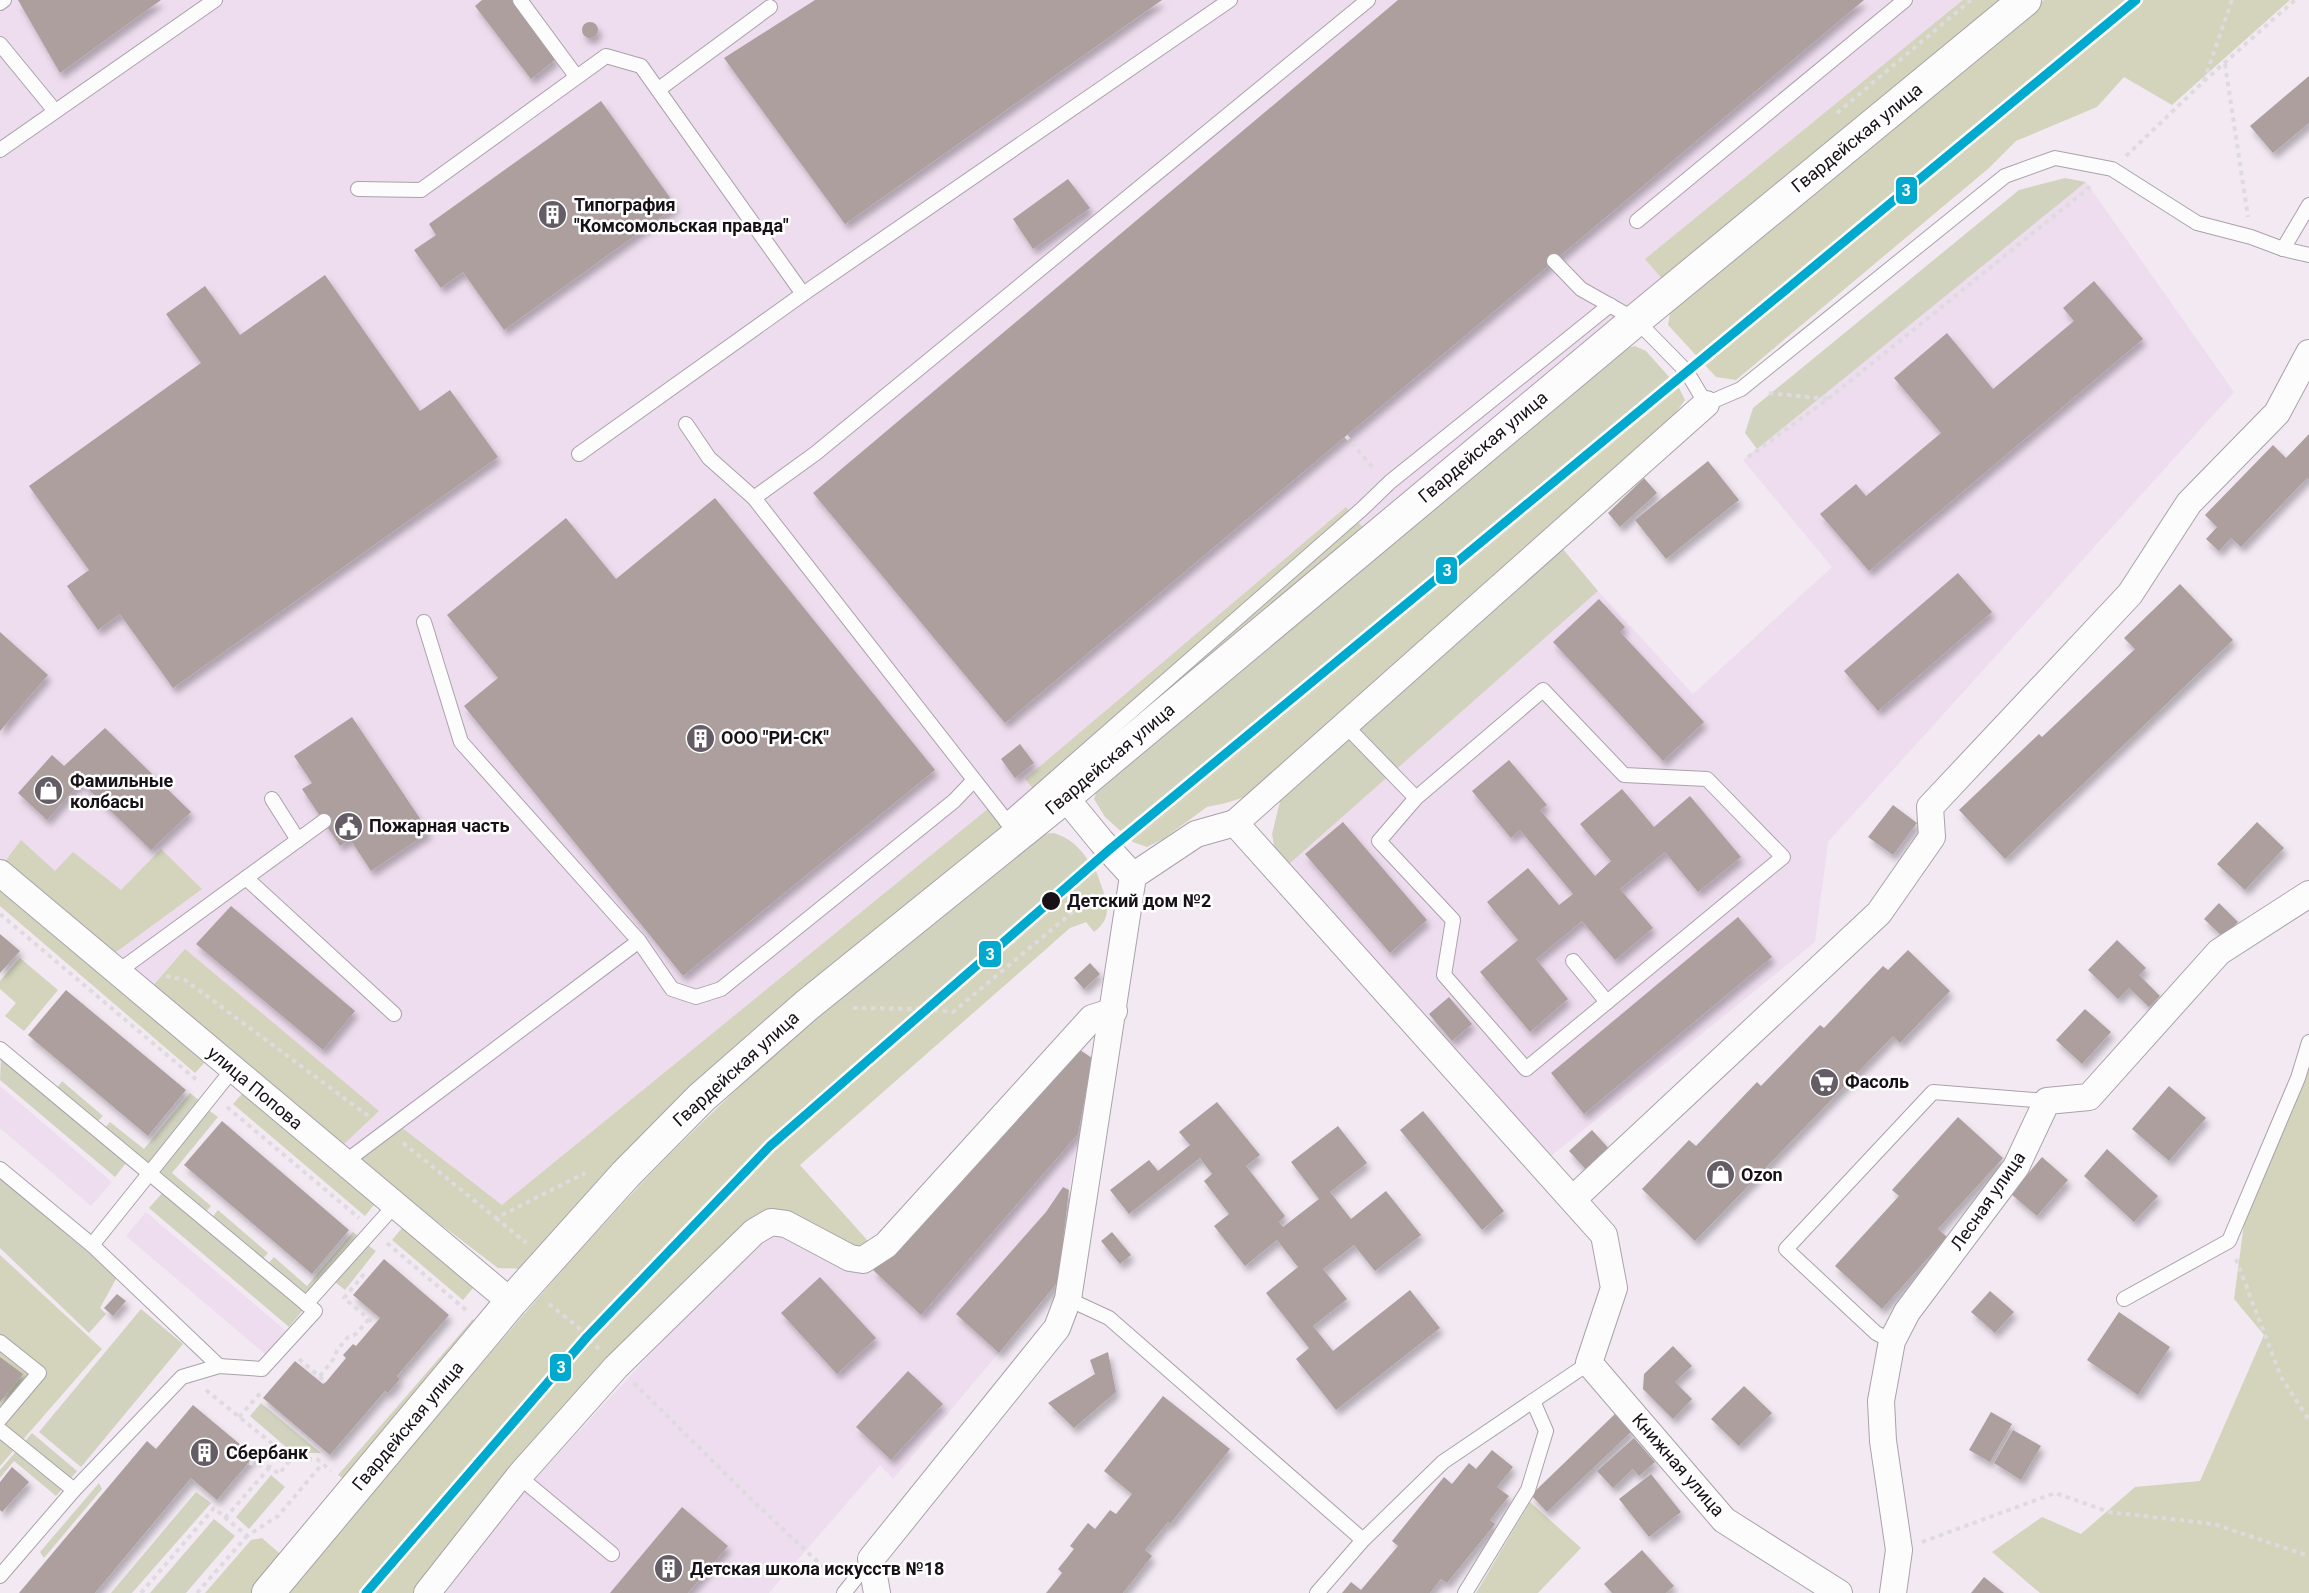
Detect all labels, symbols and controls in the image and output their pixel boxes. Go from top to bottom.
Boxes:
street label: Гвардейская улица [1787,78,1926,197]
line badge: 3 [1895,176,1918,205]
text: 3 [1901,181,1911,200]
place label: Типография "Комсомольская правда" [574,194,789,236]
building icon: Типография "Комсомольская правда" [537,199,569,231]
street label: Гвардейская улица [1414,387,1551,507]
line badge: 3 [1435,556,1458,585]
text: 3 [1442,561,1452,580]
street label: Гвардейская улица [1041,699,1178,819]
building icon: ООО "РИ-СК" [684,722,716,754]
place label: ООО "РИ-СК" [721,727,829,748]
place label: Фамильные колбасы [70,770,174,812]
shop icon: Фамильные колбасы [33,775,65,807]
public building icon: Пожарная часть [332,810,364,842]
place label: Пожарная часть [369,815,509,836]
marker: Детский дом №2 [1040,890,1062,912]
place label: Детский дом №2 [1067,890,1211,911]
line badge: 3 [978,940,1002,968]
text: 3 [985,945,995,964]
street label: Гвардейская улица [668,1007,803,1131]
street label: улица Попова [203,1042,307,1133]
supermarket icon: Фасоль [1808,1066,1840,1098]
place label: Фасоль [1845,1071,1909,1092]
street label: Лесная улица [1946,1147,2029,1254]
shop icon: Ozon [1704,1159,1736,1191]
place label: Ozon [1741,1164,1783,1185]
line badge: 3 [549,1353,572,1382]
street label: Гвардейская улица [348,1357,468,1494]
text: 3 [556,1358,566,1377]
street label: Книжная улица [1628,1409,1729,1521]
building icon: Сбербанк [189,1437,221,1469]
place label: Сбербанк [226,1442,309,1463]
building icon: Детская школа искусств №18 [653,1553,685,1585]
place label: Детская школа искусств №18 [690,1558,944,1579]

